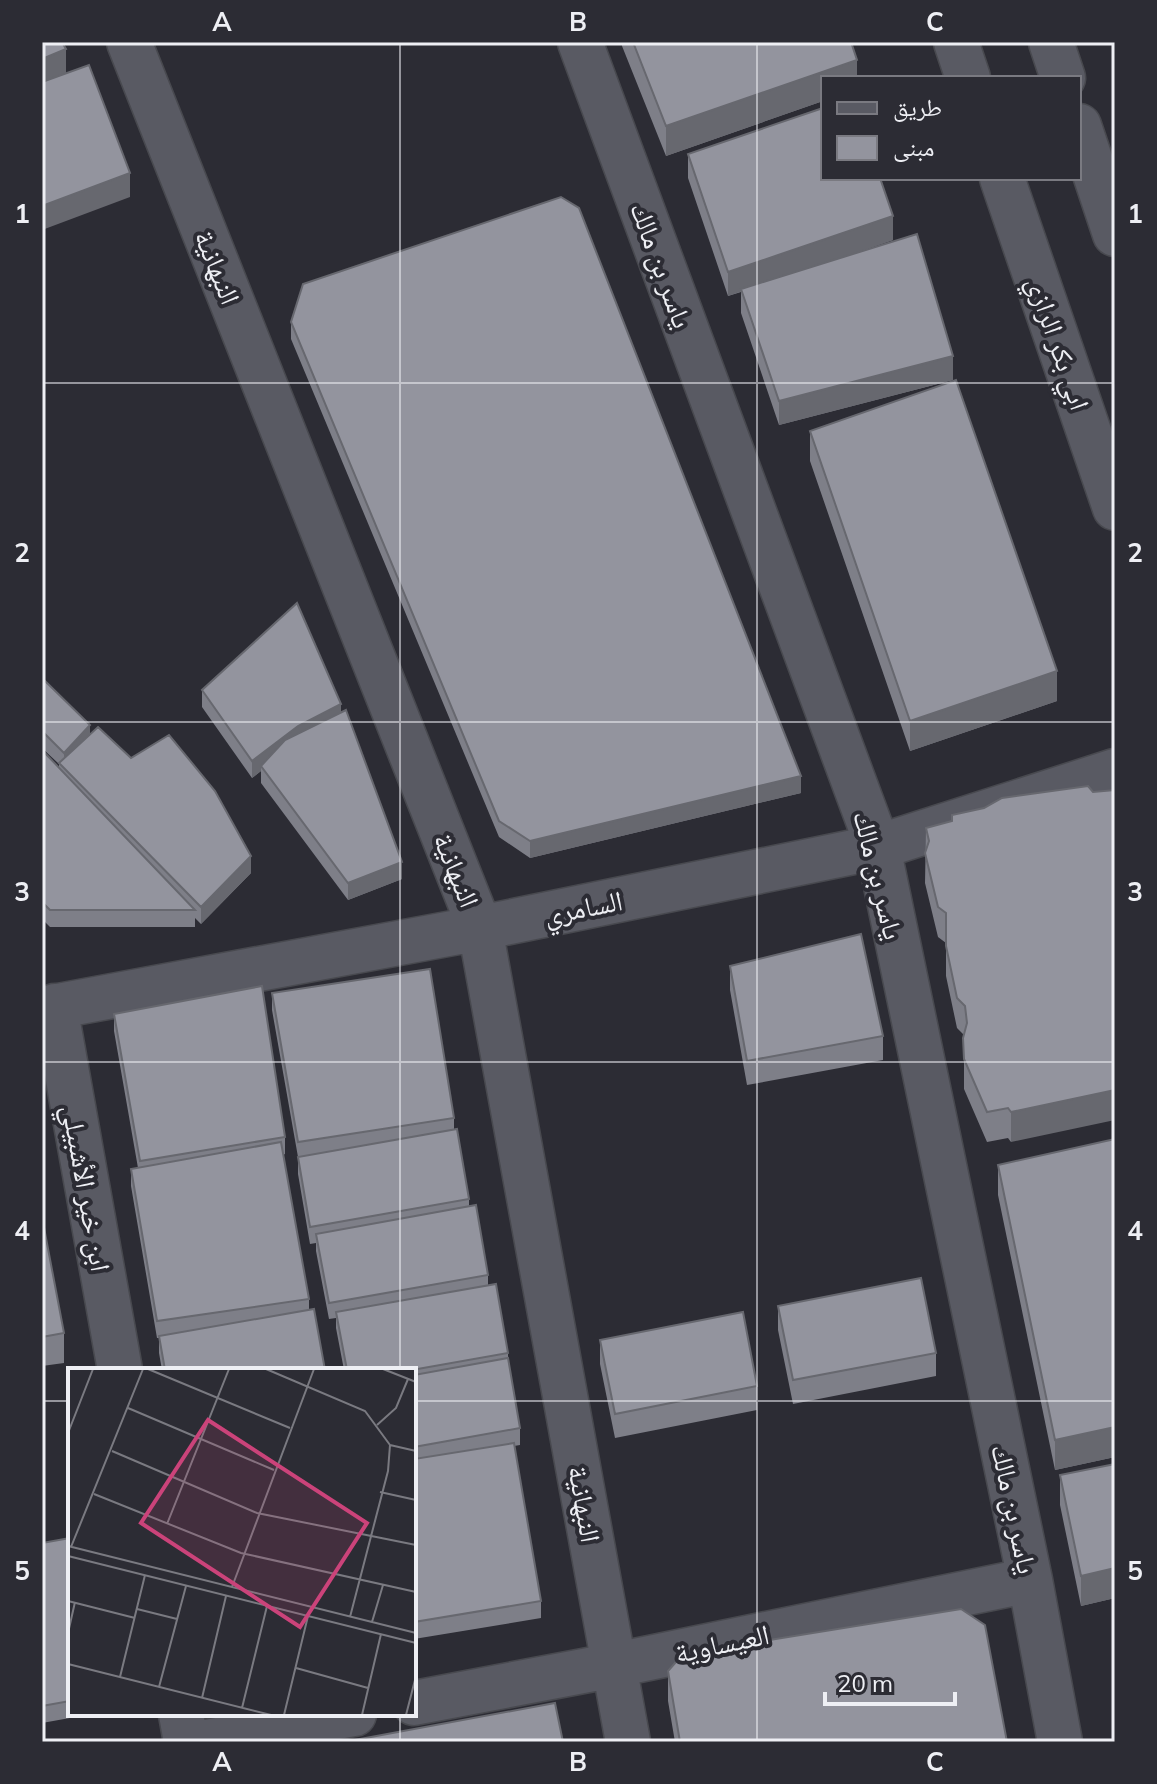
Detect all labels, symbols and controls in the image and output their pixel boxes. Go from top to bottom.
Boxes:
text: A [212,5,232,38]
text: B [569,5,587,38]
text: C [926,5,944,38]
legend [821,76,1081,180]
text: طريق [893,92,942,122]
text: مبنى [893,132,934,162]
text: 1 [14,197,30,230]
street label: ياسر بن مالك [622,197,701,333]
text: 1 [1127,197,1143,230]
street label: النبهانية [187,225,249,309]
street label: ابي بكر الرازي [1014,272,1098,416]
text: 2 [14,536,30,569]
text: 2 [1127,536,1143,569]
street label: ياسر بن مالك [845,807,912,943]
street label: النبهانية [426,828,488,912]
text: 3 [14,875,30,908]
text: 3 [1127,875,1143,908]
street label: السامري [541,882,627,938]
street label: ابن خير الأشبيلي [49,1102,119,1275]
text: 4 [14,1214,30,1247]
text: 4 [1127,1214,1143,1247]
inset map [68,1368,416,1716]
street label: ياسر بن مالك [983,1441,1046,1577]
street label: النبهانية [561,1463,609,1545]
text: 5 [14,1554,30,1587]
text: 5 [1127,1554,1143,1587]
street label: العيساوية [672,1616,772,1670]
scale bar [825,1656,955,1706]
text: 20 m [837,1668,893,1698]
text: A [212,1745,232,1778]
text: B [569,1745,587,1778]
text: C [926,1745,944,1778]

